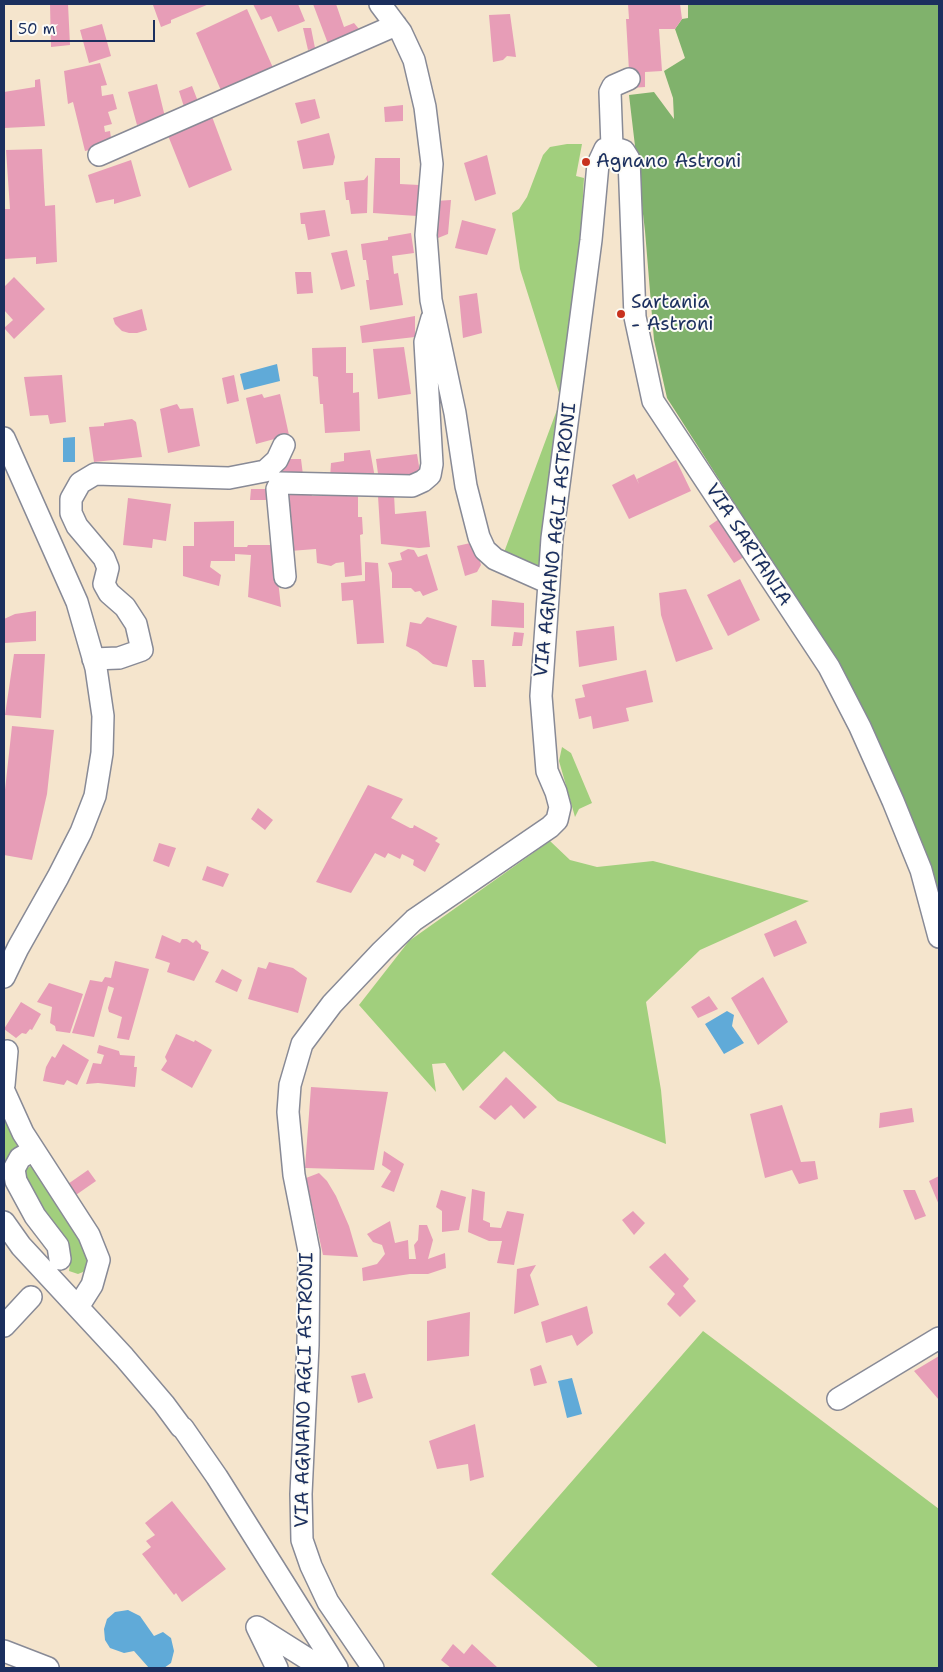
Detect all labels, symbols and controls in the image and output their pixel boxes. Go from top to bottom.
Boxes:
scale bar [12,10,158,42]
text: 50 m [18,19,56,39]
place label: Agnano Astroni [596,151,741,173]
marker: Agnano Astroni [580,156,592,168]
place label: Sartania - Astroni [631,292,714,336]
marker: Sartania - Astroni [615,308,627,320]
street label: VIA AGNANO AGLI ASTRONI [530,402,582,678]
street label: VIA SARTANIA [700,480,796,610]
street label: VIA AGNANO AGLI ASTRONI [291,1252,319,1528]

